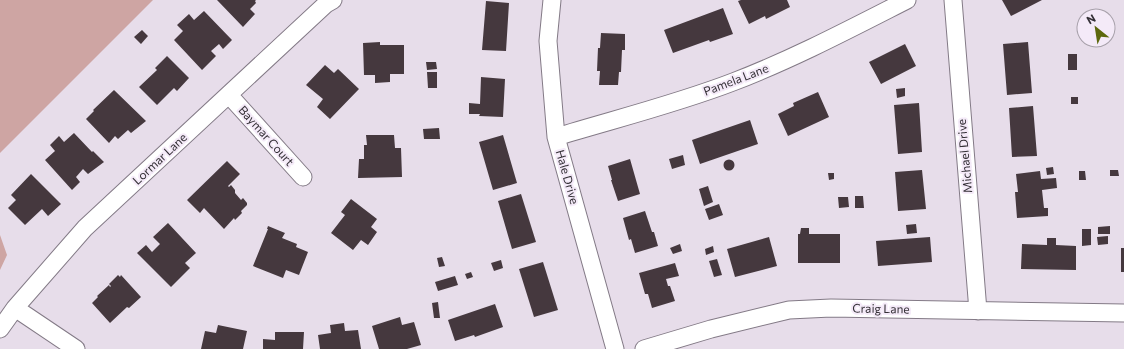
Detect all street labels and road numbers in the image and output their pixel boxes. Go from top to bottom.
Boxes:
street label: Pamela Lane [701,60,770,98]
street label: Baymar Court [236,103,297,168]
street label: Michael Drive [954,118,974,194]
street label: Lormar Lane [129,130,189,187]
street label: Hale Drive [554,148,582,206]
street label: Craig Lane [852,301,910,316]

